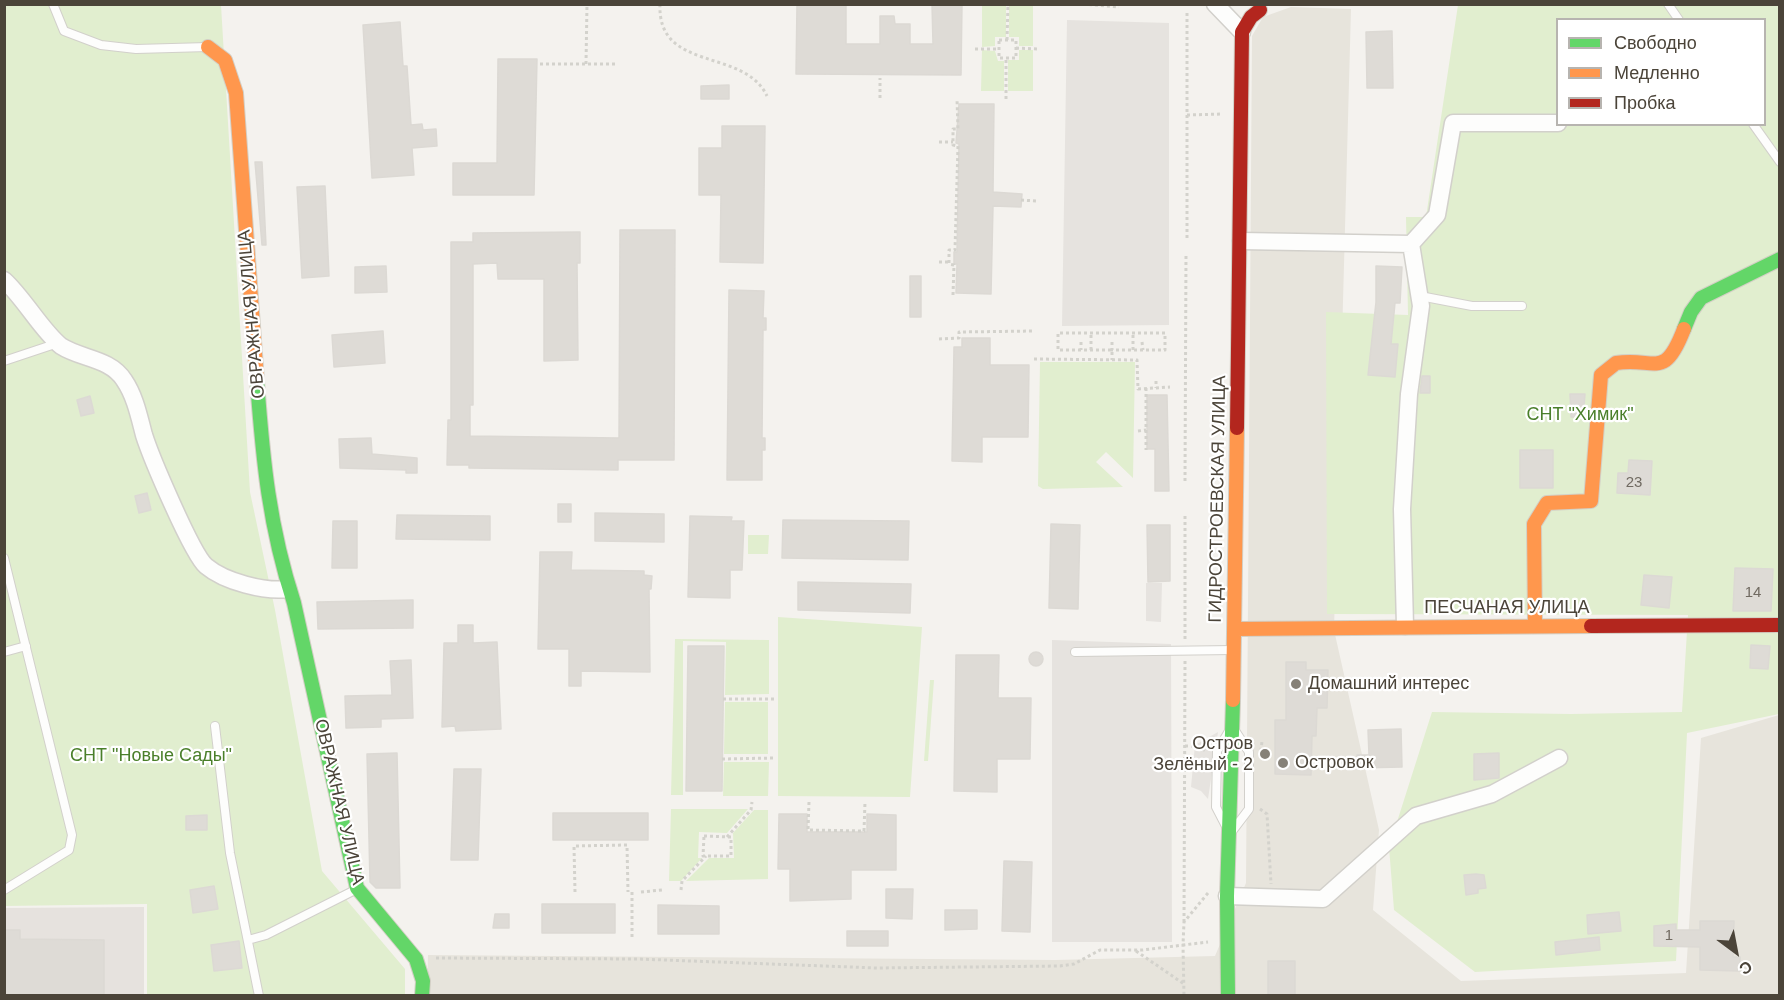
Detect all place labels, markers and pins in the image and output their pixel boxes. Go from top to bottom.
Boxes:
place label: Домашний интерес [1308,673,1469,695]
marker: Домашний интерес [1289,677,1303,691]
place label: Остров Зелёный - 2 [1153,733,1253,776]
marker: Остров Зелёный - 2 [1258,747,1272,761]
place label: Островок [1295,752,1374,774]
marker: Островок [1276,756,1290,770]

